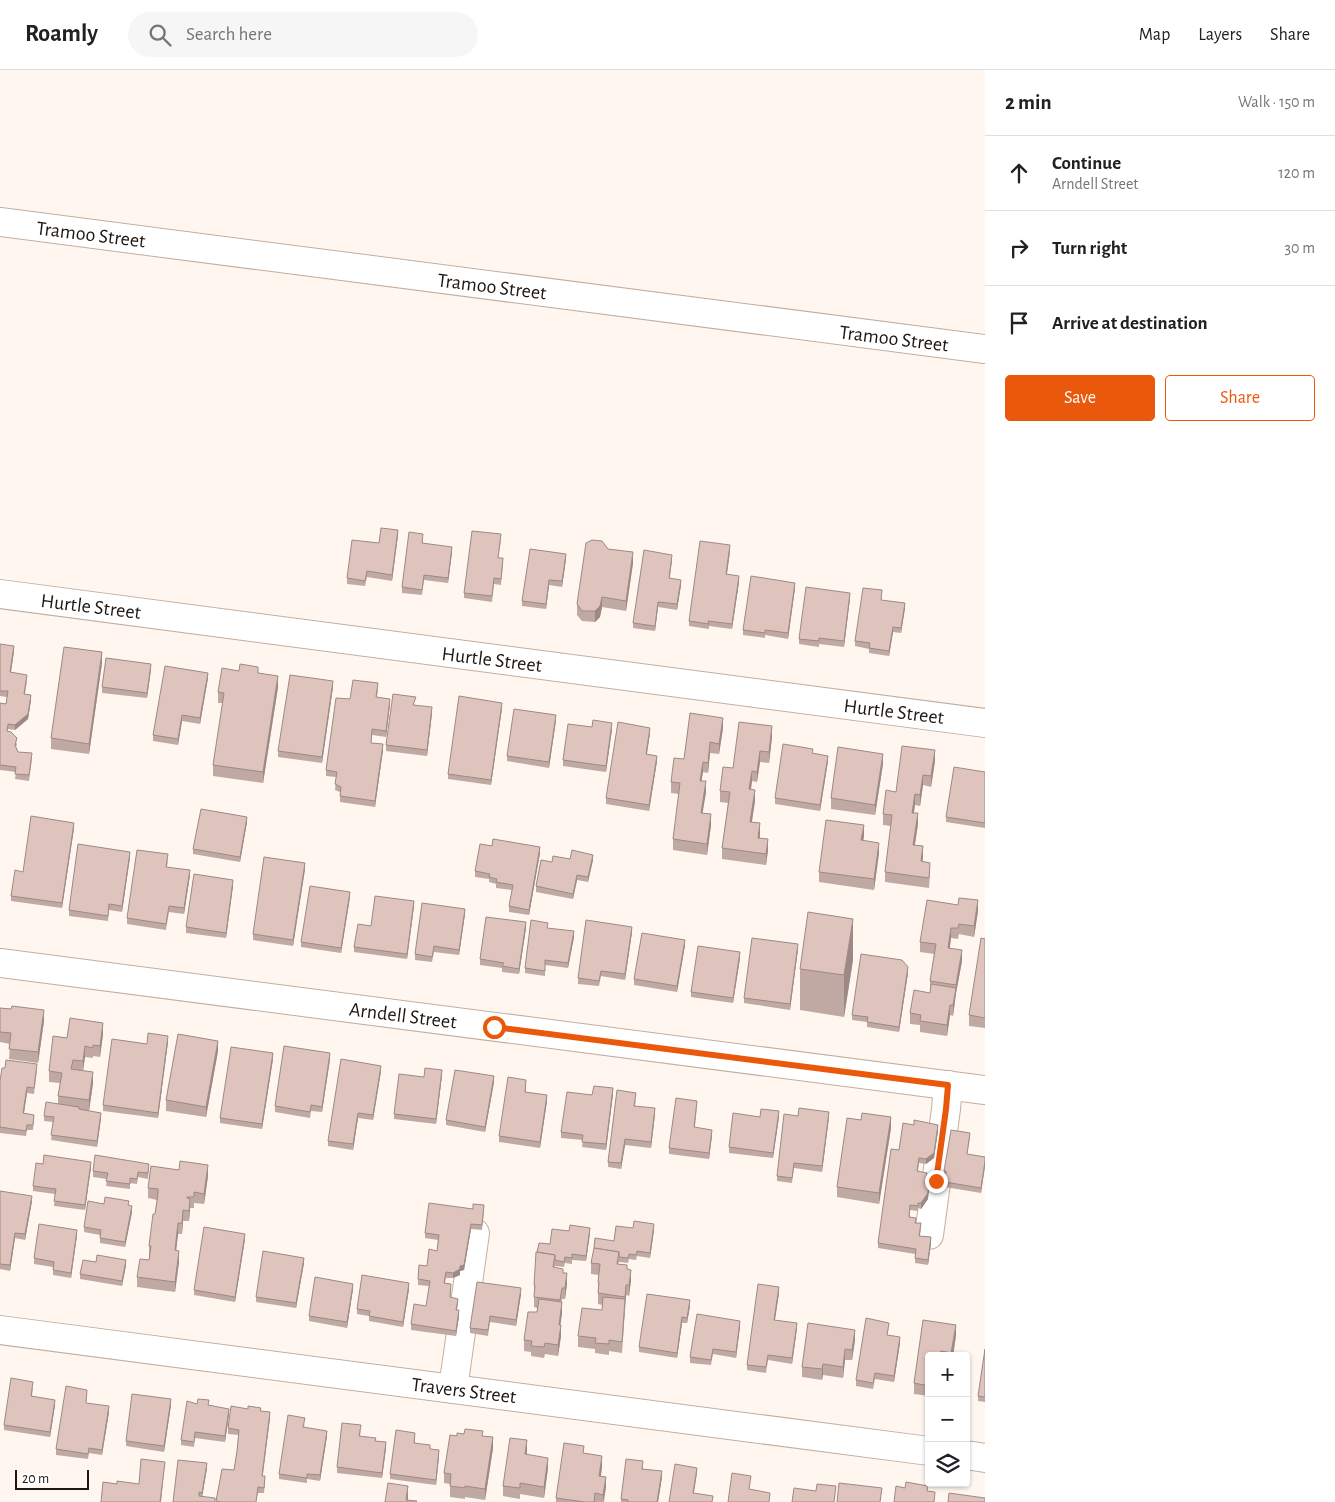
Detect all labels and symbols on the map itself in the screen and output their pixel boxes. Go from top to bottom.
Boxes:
street label: Tramoo Street [35,218,147,252]
street label: Tramoo Street [436,270,548,304]
street label: Tramoo Street [838,322,950,356]
street label: Hurtle Street [40,591,143,623]
street label: Hurtle Street [441,644,544,676]
street label: Hurtle Street [843,696,946,728]
street label: Arndell Street [348,999,458,1033]
route start [483,1016,506,1039]
route end [925,1170,948,1193]
street label: Travers Street [410,1375,518,1407]
scale bar [15,1467,89,1490]

